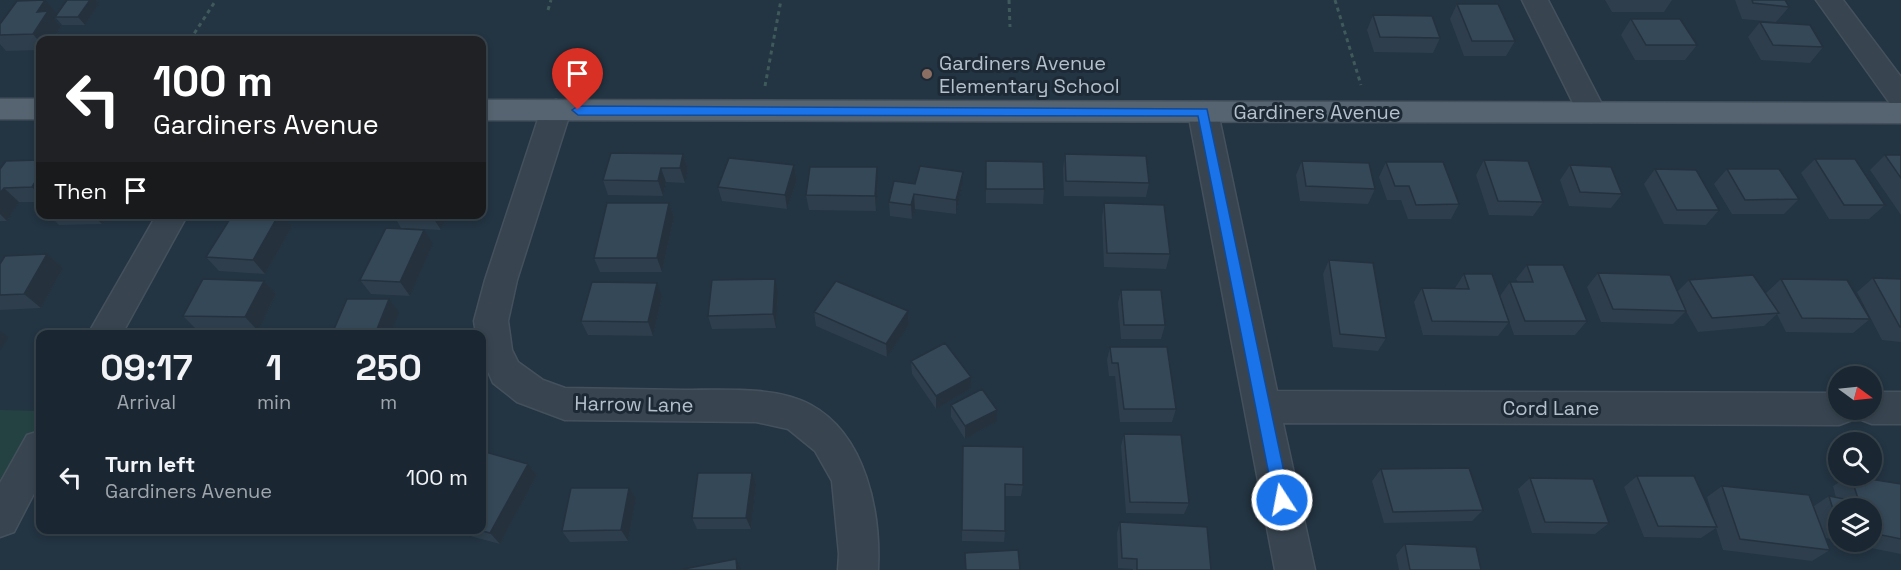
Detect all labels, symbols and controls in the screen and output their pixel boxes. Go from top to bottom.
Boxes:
pin [552,48,603,110]
place label: Gardiners Avenue Elementary School [939,50,1120,99]
text: 100 m [153,55,273,108]
icon: arrive [561,57,594,90]
icon: left [54,60,132,138]
marker: Gardiners Avenue Elementary School [920,67,934,81]
street label: Gardiners Avenue [1233,99,1401,125]
text: Gardiners Avenue [153,107,379,142]
icon: arrive [119,174,152,207]
text: Then [54,177,107,205]
text: 09:17 [100,345,193,391]
text: 1 [266,345,282,391]
text: 250 [355,345,422,391]
north arrow [1828,366,1882,420]
map controls [1828,366,1882,552]
text: Arrival [117,389,176,415]
text: min [257,389,291,415]
text: m [380,389,397,415]
street label: Harrow Lane [574,390,694,418]
street label: Cord Lane [1503,395,1599,421]
button: search [1828,432,1882,486]
text: Turn left [105,450,195,478]
icon: left [54,461,87,494]
text: 100 m [406,463,468,491]
position arrow [1250,468,1314,532]
text: Gardiners Avenue [105,478,272,504]
button: layers [1828,498,1882,552]

